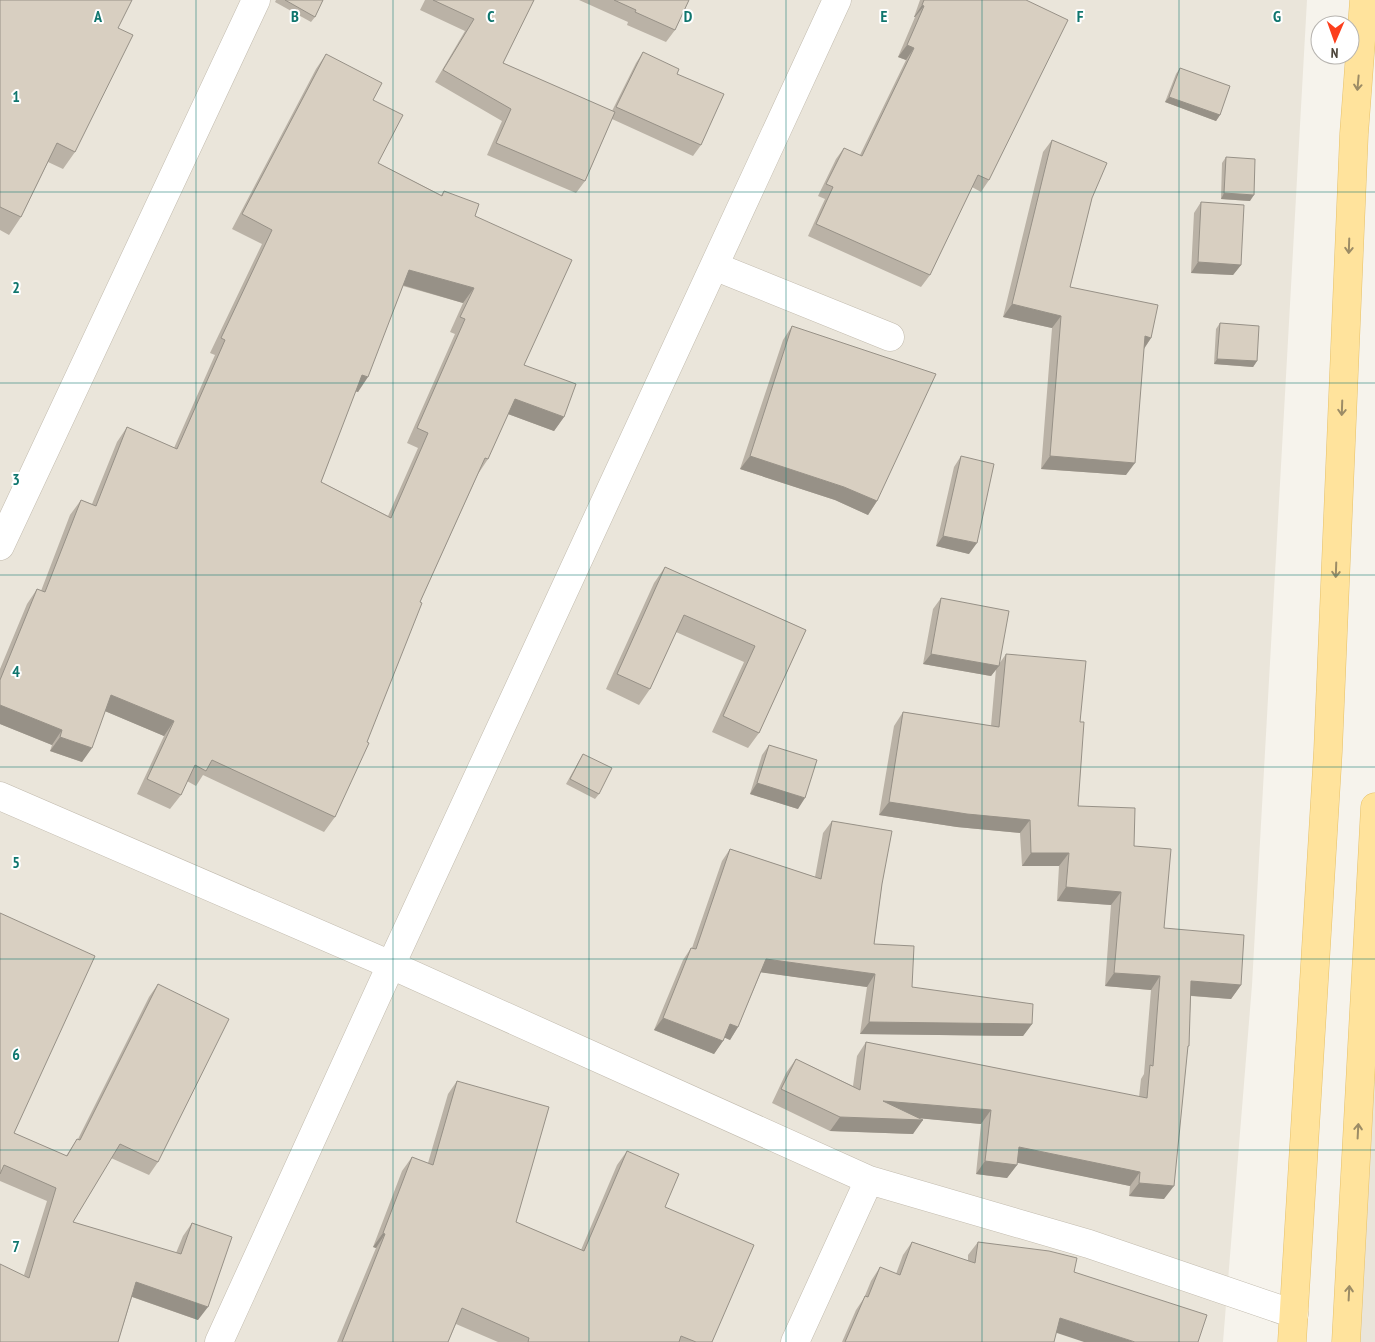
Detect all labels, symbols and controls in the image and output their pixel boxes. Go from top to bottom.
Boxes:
text: A [93,6,103,26]
text: B [291,6,299,26]
text: C [487,6,495,26]
text: D [684,6,693,26]
text: E [881,6,888,26]
text: F [1077,6,1084,26]
text: G [1273,6,1281,26]
north arrow [1310,15,1360,65]
text: N [1330,44,1339,62]
one-way arrow [1353,75,1362,91]
text: 1 [12,86,20,106]
one-way arrow [1344,237,1354,253]
text: 2 [12,277,20,297]
one-way arrow [1338,400,1347,416]
text: 3 [12,469,20,489]
one-way arrow [1331,562,1340,578]
text: 4 [12,661,20,681]
text: 5 [12,852,20,872]
text: 6 [12,1044,20,1064]
one-way arrow [1353,1123,1362,1139]
text: 7 [12,1236,20,1256]
one-way arrow [1345,1286,1354,1302]

